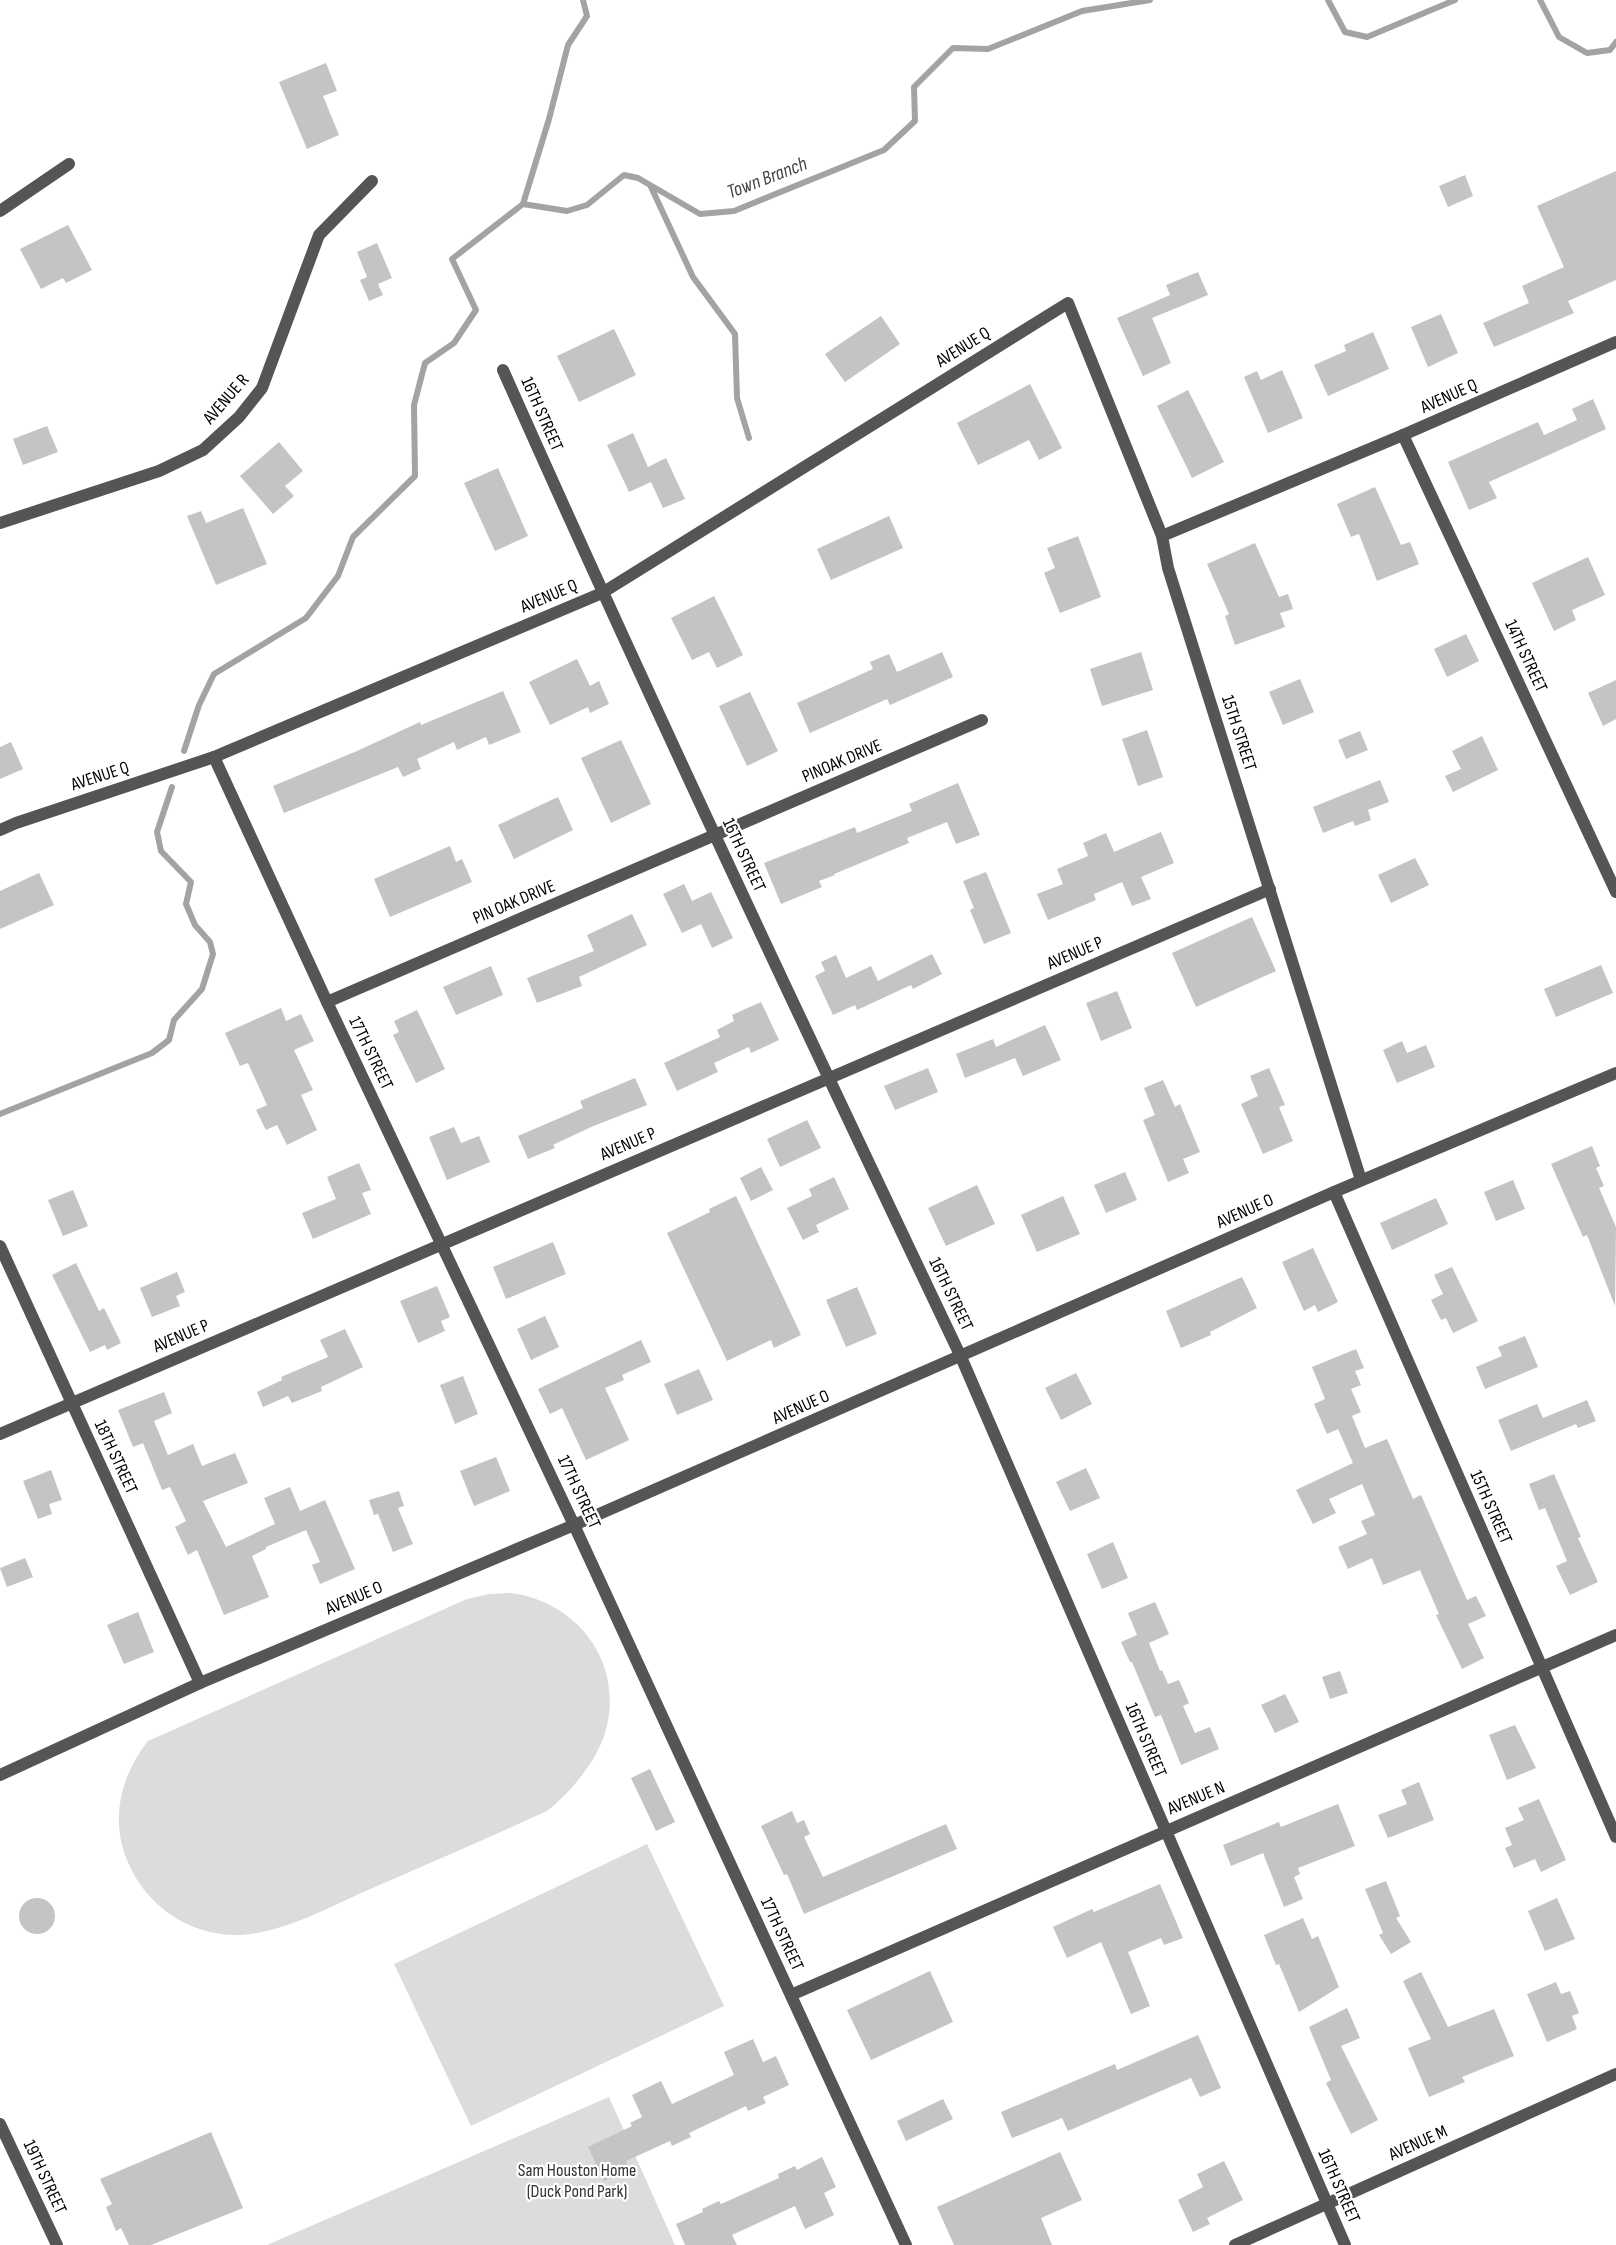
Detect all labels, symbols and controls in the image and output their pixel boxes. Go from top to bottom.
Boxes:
water label: Town Branch [723,152,811,204]
street label: AVENUE Q [931,322,994,372]
street label: AVENUE R [198,370,253,429]
street label: 16TH STREET [516,374,568,454]
street label: AVENUE Q [1416,374,1481,418]
street label: AVENUE Q [516,575,581,618]
street label: 14TH STREET [1500,616,1552,696]
street label: 15TH STREET [1217,693,1261,773]
street label: PINOAK DRIVE [799,735,885,787]
street label: AVENUE Q [67,757,132,796]
street label: 16TH STREET [718,815,770,895]
street label: PIN OAK DRIVE [470,875,558,929]
street label: AVENUE P [1043,932,1106,975]
street label: 17TH STREET [344,1013,398,1093]
street label: AVENUE P [596,1123,659,1166]
street label: AVENUE O [1212,1189,1277,1233]
street label: 16TH STREET [924,1254,978,1334]
street label: AVENUE P [149,1315,212,1358]
street label: AVENUE O [768,1385,833,1429]
street label: 18TH STREET [90,1417,142,1497]
street label: 17TH STREET [553,1452,605,1532]
street label: 15TH STREET [1466,1467,1516,1547]
street label: AVENUE O [321,1577,386,1620]
street label: 16TH STREET [1121,1700,1171,1780]
street label: AVENUE N [1163,1777,1228,1820]
street label: 17TH STREET [756,1894,808,1974]
street label: AVENUE M [1385,2121,1450,2166]
street label: 19TH STREET [19,2137,71,2217]
street label: 16TH STREET [1313,2146,1365,2226]
park label: Sam Houston Home (Duck Pond Park) [518,2160,636,2202]

